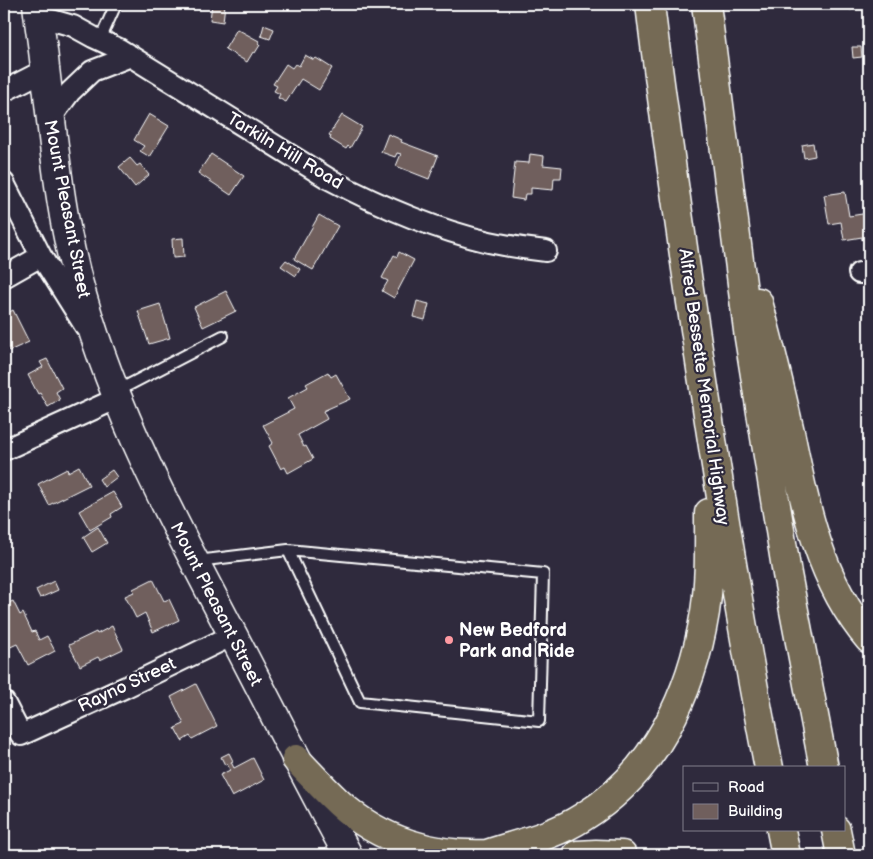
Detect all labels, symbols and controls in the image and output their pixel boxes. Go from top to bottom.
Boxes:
street label: Tarkiln Hill Road [223,108,347,194]
street label: Mount Pleasant Street [39,118,95,300]
street label: Alfred Bessette Memorial Highway [674,247,734,527]
street label: Mount Pleasant Street [166,519,267,690]
place label: New Bedford Park and Ride [459,620,575,662]
marker: New Bedford Park and Ride [443,634,455,646]
street label: Rayno Street [75,653,180,717]
legend [683,766,846,832]
text: Road [728,778,764,797]
text: Building [728,802,783,821]

